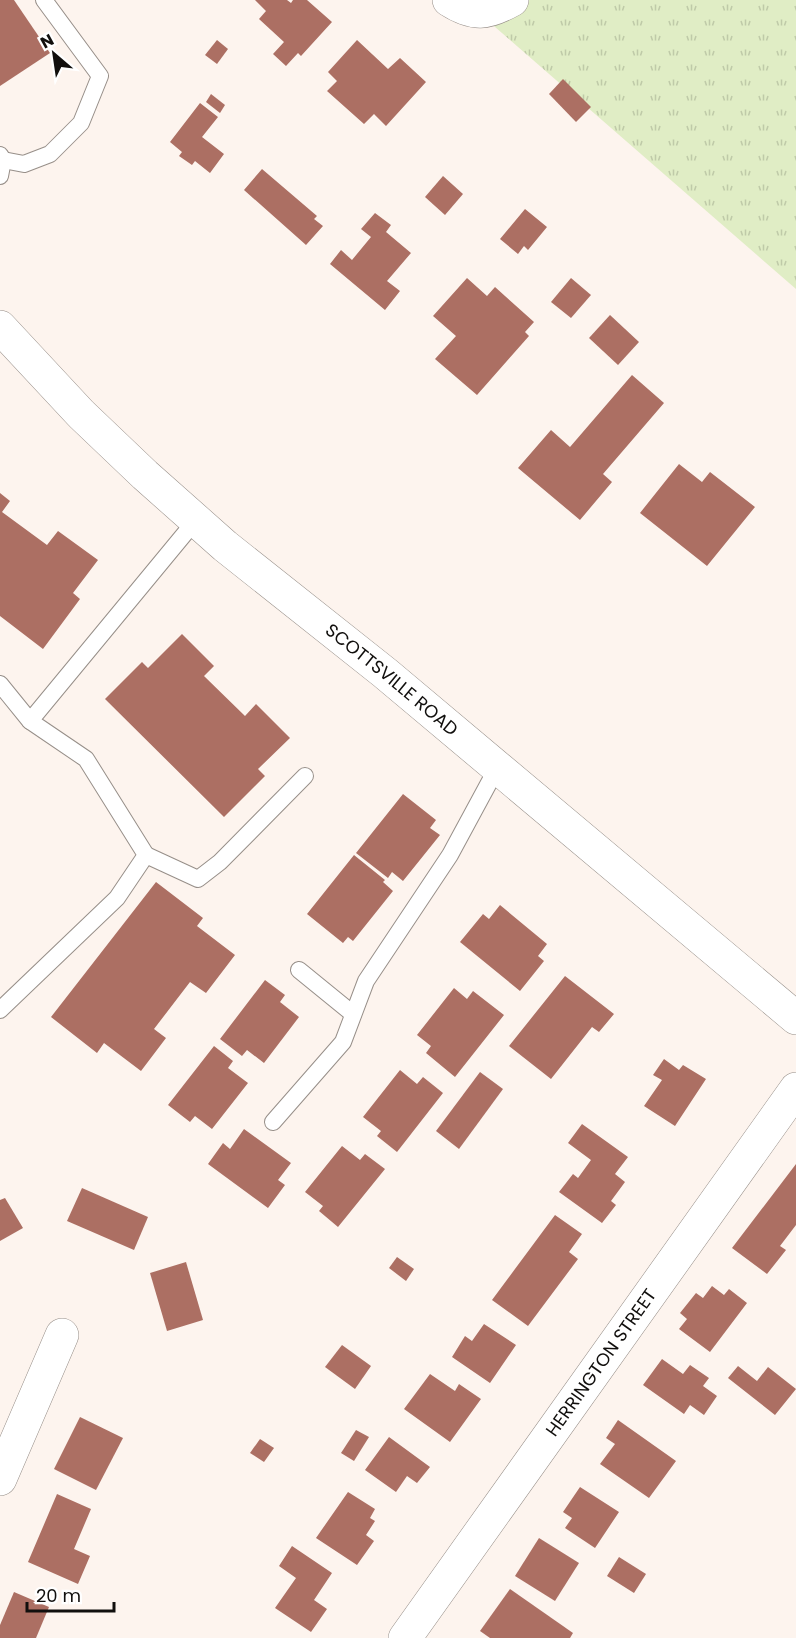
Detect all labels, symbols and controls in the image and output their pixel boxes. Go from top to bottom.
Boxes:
north arrow [24,24,84,84]
text: N [36,28,58,54]
street label: SCOTTSVILLE ROAD [320,617,464,741]
street label: HERRINGTON STREET [540,1283,662,1441]
scale bar [27,1575,114,1613]
text: 20 m [36,1583,81,1608]

